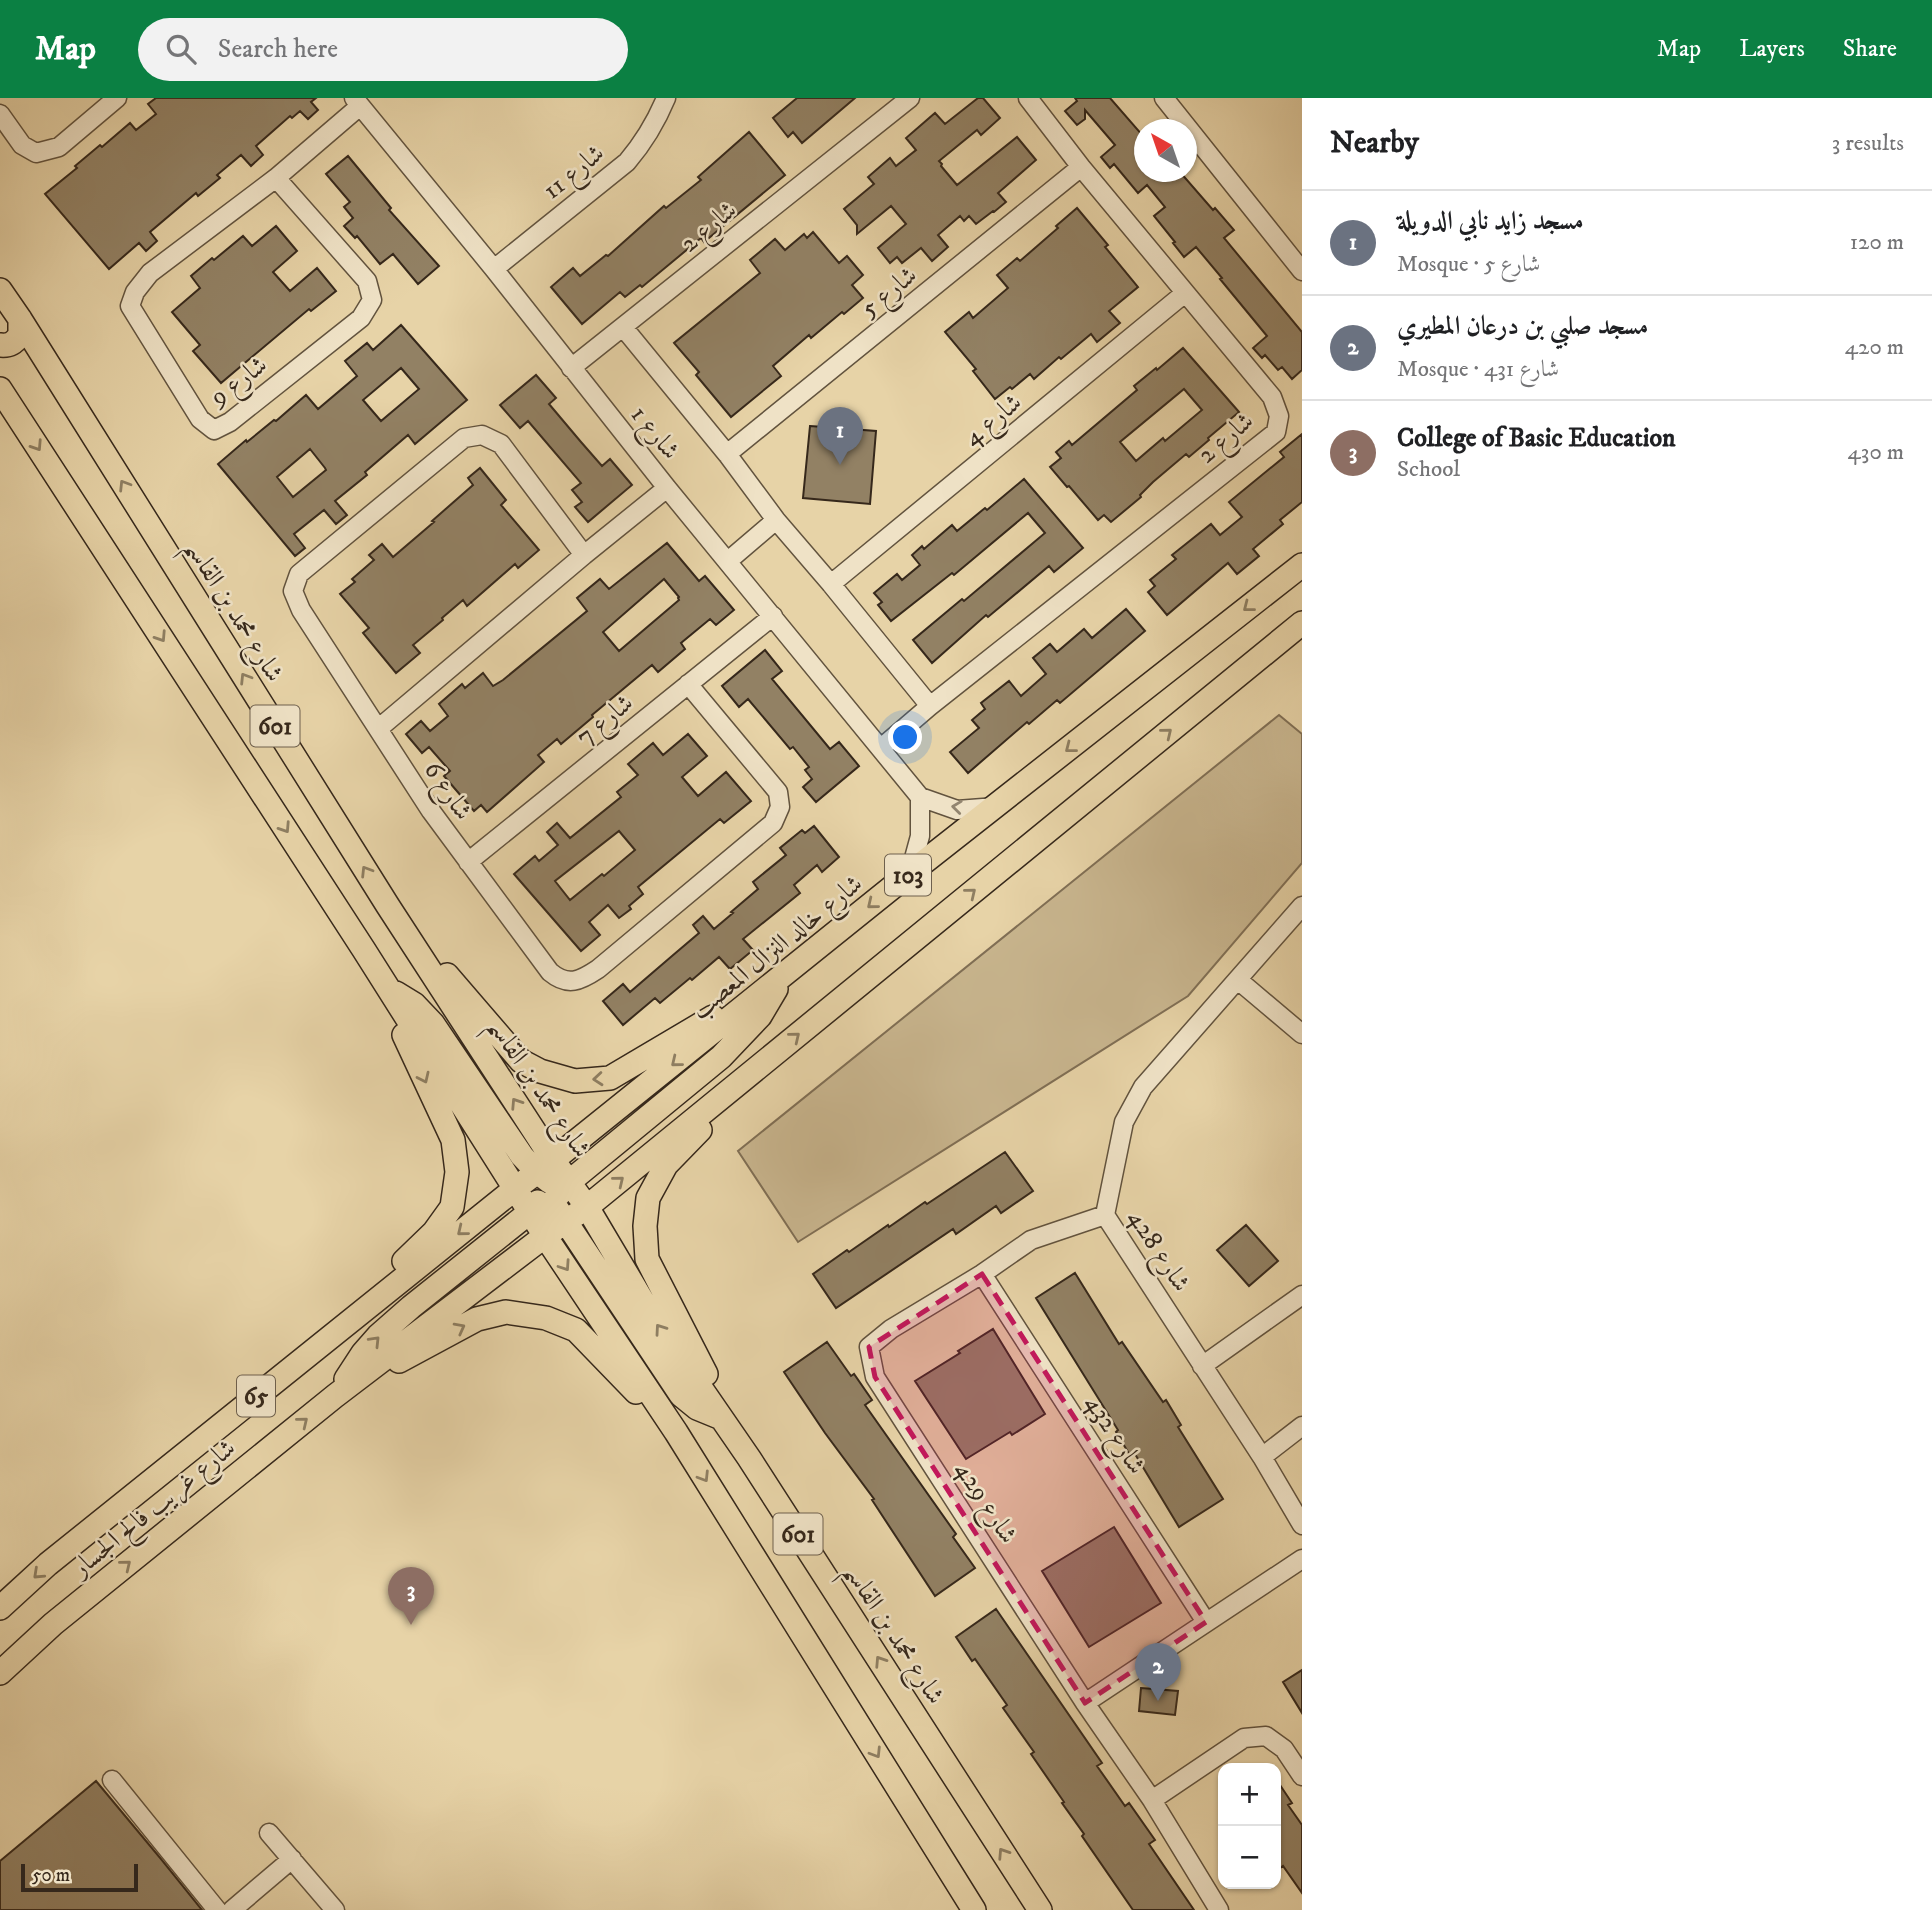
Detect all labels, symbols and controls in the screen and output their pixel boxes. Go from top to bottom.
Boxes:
search box [138,18,628,81]
text: Map [35,29,96,70]
icon: search [162,30,200,68]
text: Search here [218,33,338,66]
text: Map [1657,34,1701,64]
text: Layers [1739,34,1805,64]
text: Share [1843,34,1897,64]
north arrow [1134,119,1197,182]
text: Nearby [1330,125,1419,162]
text: 3 results [1832,129,1904,158]
street label: شارع 11 [536,137,614,210]
street label: شارع 2 [674,194,747,263]
text: مسجد زايد نابي الدويلة [1397,205,1584,238]
text: 1 [1349,228,1357,257]
text: 120 m [1850,228,1904,257]
text: Mosque · شارع 5 [1397,250,1540,279]
street label: شارع 5 [854,259,927,328]
text: مسجد صلبي بن درعان المطيري [1397,310,1648,343]
text: 2 [1347,333,1359,362]
text: 420 m [1845,333,1904,362]
street label: شارع 9 [202,349,277,418]
text: Mosque · شارع 431 [1397,355,1559,384]
street label: شارع 4 [957,387,1031,457]
street label: شارع 1 [620,399,687,469]
street label: شارع 2 [1191,405,1263,474]
pin: 1 [817,407,863,465]
text: College of Basic Education [1397,422,1676,455]
one-way arrow [29,438,42,451]
text: 3 [1349,438,1357,467]
text: 430 m [1848,438,1904,467]
text: School [1397,455,1460,484]
one-way arrow [120,480,133,493]
street label: شارع محمد بن القاسم [170,533,291,693]
one-way arrow [1244,599,1257,611]
one-way arrow [153,629,166,642]
one-way arrow [240,673,253,686]
street label: شارع 7 [570,687,643,756]
road number: 601 [250,706,300,746]
your location [888,720,922,754]
one-way arrow [1158,729,1171,741]
one-way arrow [1065,740,1078,752]
street label: شارع 6 [413,755,479,829]
one-way arrow [951,800,963,815]
one-way arrow [277,820,290,833]
road number: 103 [885,854,931,896]
one-way arrow [361,866,374,879]
street label: شارع خالد النزال المعصب [684,868,872,1030]
one-way arrow [964,888,976,901]
one-way arrow [867,896,880,908]
street label: شارع محمد بن القاسم [473,1011,598,1169]
one-way arrow [788,1032,800,1045]
one-way arrow [671,1054,683,1067]
one-way arrow [416,1071,430,1083]
one-way arrow [592,1071,603,1086]
one-way arrow [511,1098,524,1111]
one-way arrow [612,1176,624,1189]
street label: شارع 428 [1117,1203,1197,1300]
one-way arrow [458,1222,470,1235]
one-way arrow [557,1258,569,1271]
one-way arrow [452,1323,465,1336]
one-way arrow [656,1324,668,1337]
one-way arrow [366,1336,379,1349]
road number: 65 [237,1376,275,1416]
street label: شارع 432 [1074,1389,1153,1483]
one-way arrow [295,1417,307,1430]
street label: شارع غريب فالح الجسار [63,1432,245,1589]
street label: شارع 429 [944,1455,1024,1552]
one-way arrow [695,1469,708,1482]
road number: 601 [774,1514,822,1554]
street label: شارع محمد بن القاسم [829,1557,952,1715]
one-way arrow [118,1561,131,1573]
one-way arrow [33,1565,46,1578]
pin: 3 [388,1567,434,1625]
pin: 2 [1135,1643,1181,1701]
one-way arrow [876,1656,889,1669]
one-way arrow [868,1745,881,1758]
map controls [1218,1763,1281,1889]
button: + [1218,1763,1281,1826]
button: − [1218,1826,1281,1889]
one-way arrow [999,1847,1012,1860]
scale bar [21,1861,138,1893]
text: 50 m [32,1864,70,1887]

